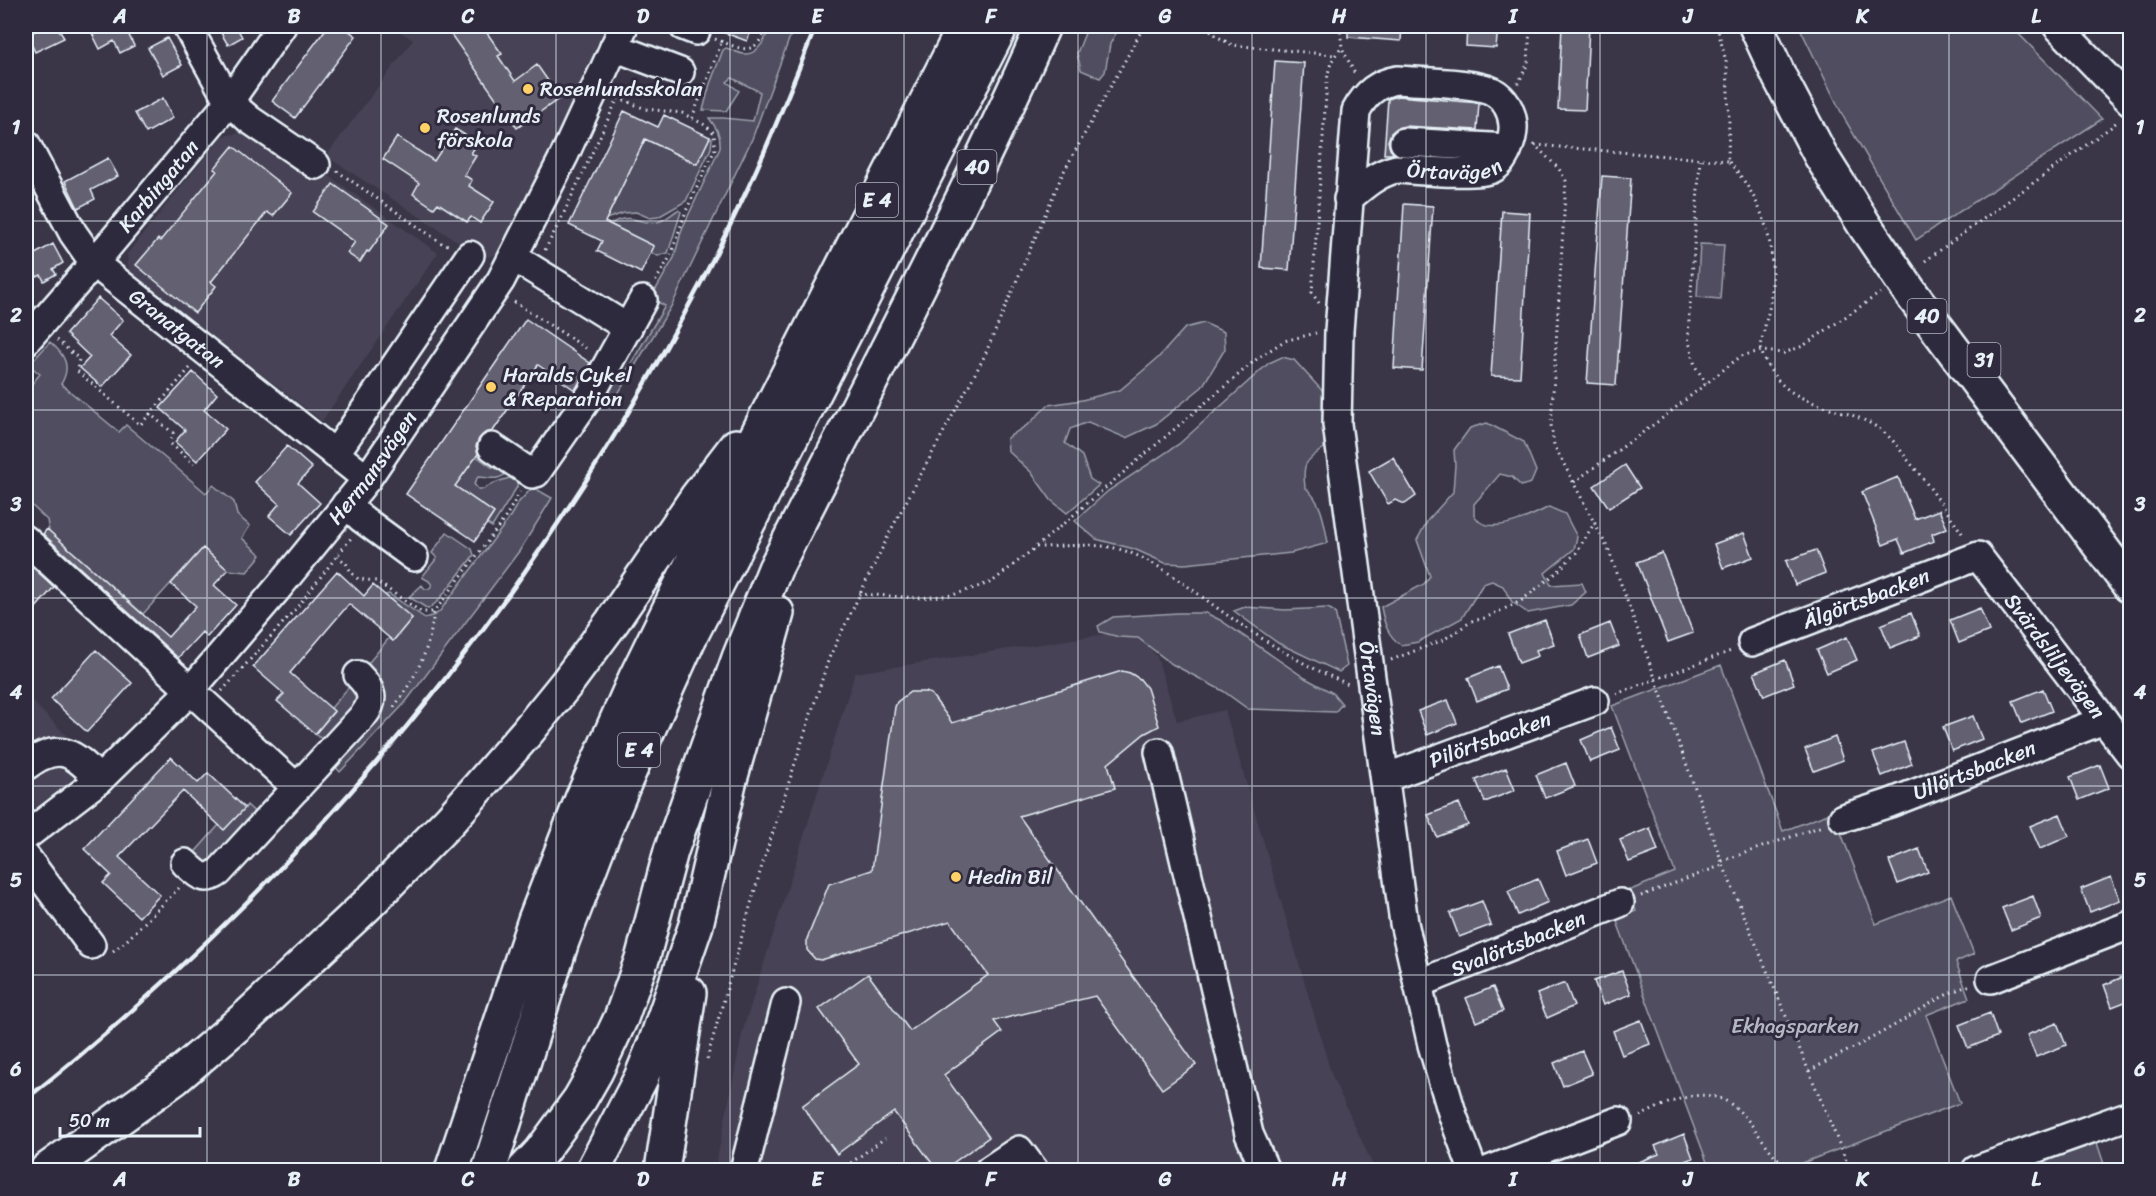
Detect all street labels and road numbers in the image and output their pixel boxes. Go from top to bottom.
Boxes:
street label: Karbingatan [108,131,209,241]
street label: Örtavägen [1406,148,1512,191]
road number: 40 [958,150,996,184]
road number: E 4 [856,183,898,217]
street label: Granatgatan [120,278,234,379]
road number: 40 [1908,299,1946,333]
road number: 31 [1968,343,2000,377]
street label: Hermansvägen [318,402,427,533]
street label: Älgörtsbacken [1796,557,1935,641]
street label: Svärdsliljevägen [1994,585,2116,727]
street label: Örtavägen [1347,639,1398,738]
street label: Pilörtsbacken [1424,700,1557,779]
street label: Ullörtsbacken [1907,729,2042,811]
road number: E 4 [618,733,660,767]
street label: Svalörtsbacken [1445,900,1592,988]

